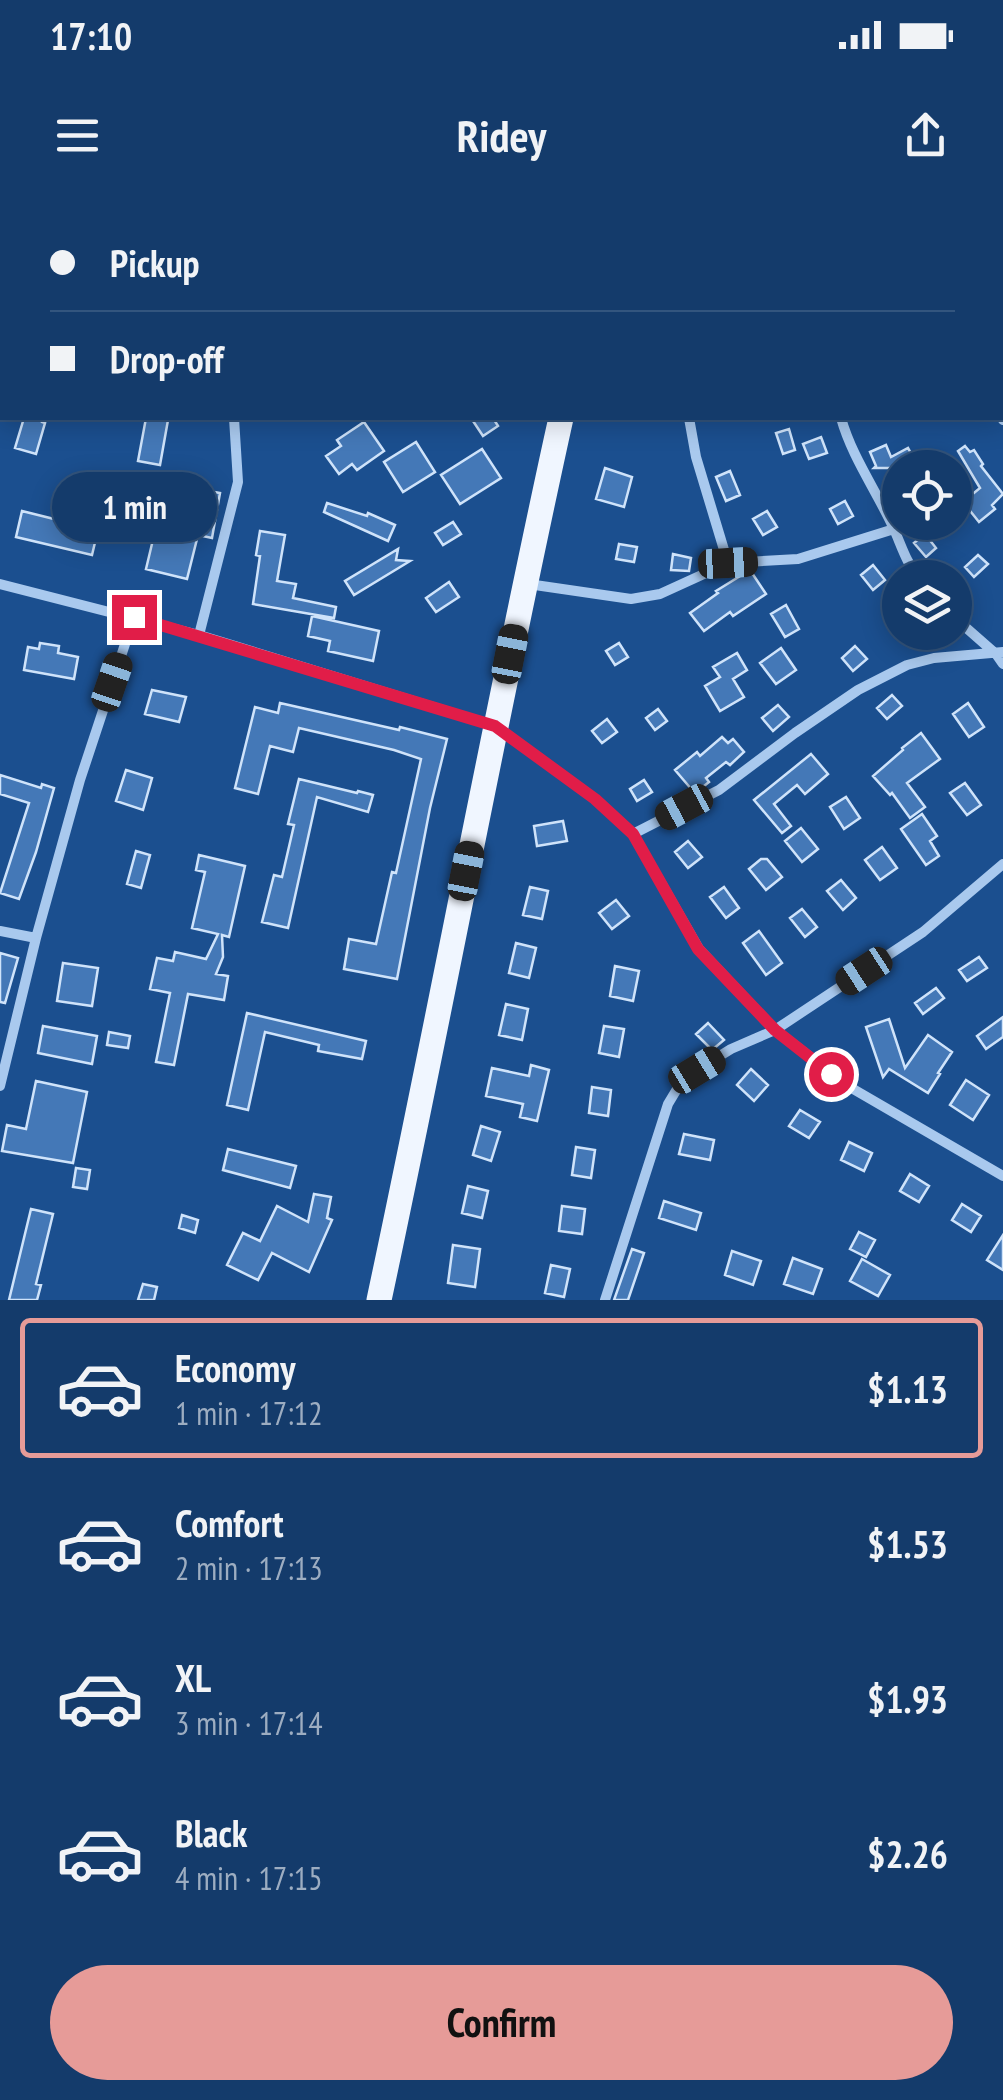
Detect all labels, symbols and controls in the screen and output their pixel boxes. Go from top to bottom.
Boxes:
text: 17:10 [50,11,132,60]
text: Ridey [457,106,546,164]
icon: menu [50,108,105,163]
icon: share [898,108,953,163]
text: Pickup [110,238,200,287]
text: Drop-off [110,334,224,383]
map controls [882,450,972,650]
button: locate [882,450,972,540]
callout: 1 min [52,472,216,542]
text: 1 min [102,486,167,528]
car [697,546,759,580]
button: layers [882,560,972,650]
route end [112,595,157,640]
car [490,622,530,686]
car [88,649,136,715]
car [650,780,718,834]
car [446,839,486,903]
car [831,942,897,1000]
car [664,1042,730,1098]
route start [809,1052,854,1097]
icon: car [55,1343,145,1433]
text: Economy [175,1343,295,1392]
text: $1.13 [867,1364,948,1413]
text: 1 min · 17:12 [175,1392,323,1434]
icon: car [55,1498,145,1588]
text: Comfort [175,1498,284,1547]
text: $1.53 [867,1519,948,1568]
text: 2 min · 17:13 [175,1547,323,1589]
icon: car [55,1653,145,1743]
text: XL [175,1653,211,1702]
text: $1.93 [867,1674,948,1723]
text: 3 min · 17:14 [175,1702,323,1744]
icon: car [55,1808,145,1898]
text: Black [175,1808,248,1857]
text: $2.26 [867,1829,948,1878]
text: 4 min · 17:15 [175,1857,323,1899]
button: Confirm [50,1965,953,2080]

